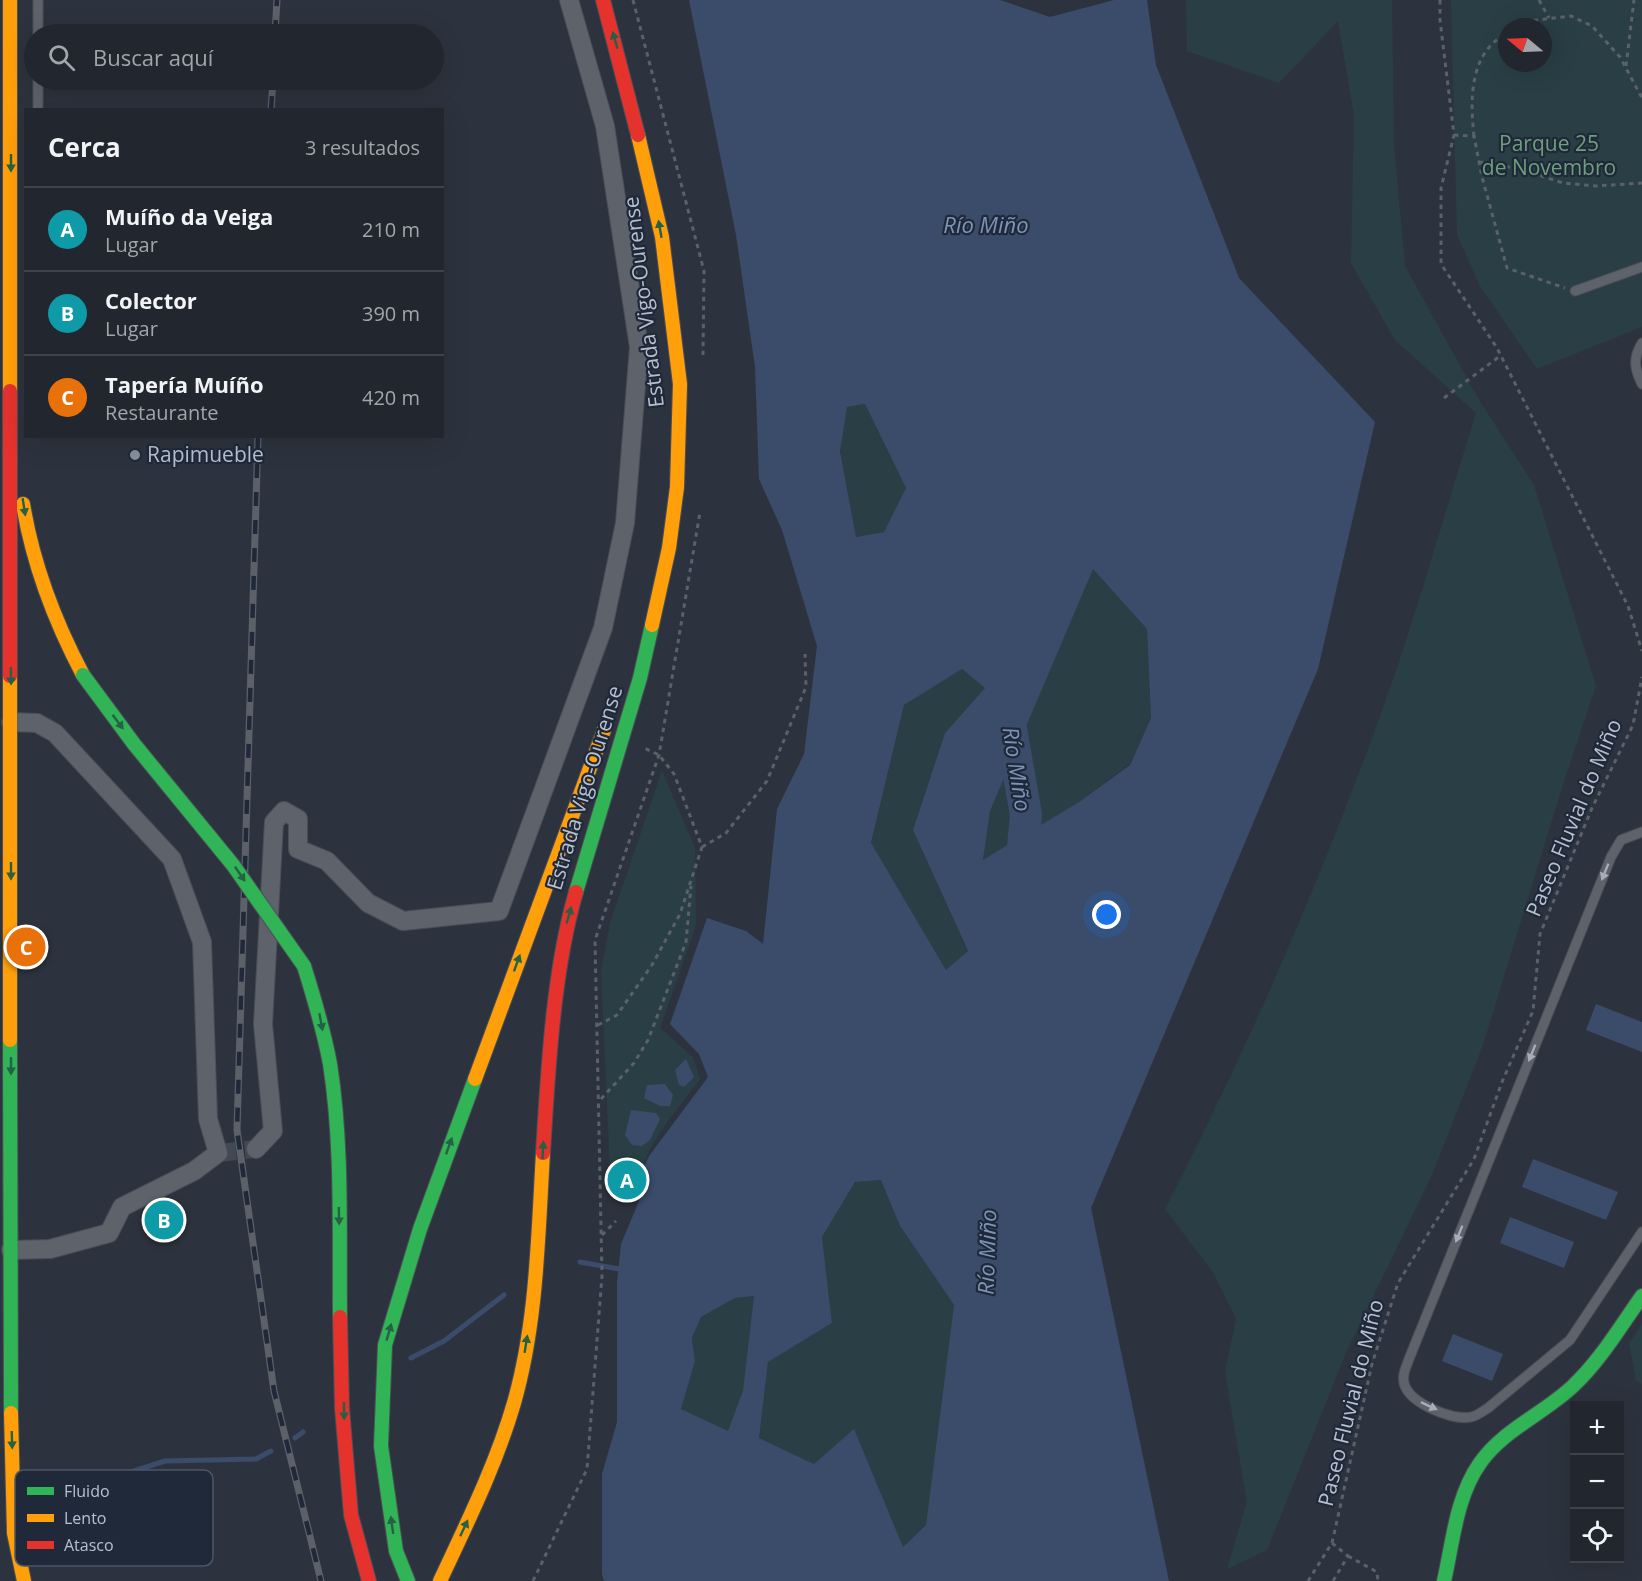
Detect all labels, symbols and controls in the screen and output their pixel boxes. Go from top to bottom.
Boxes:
north arrow [1498,18,1552,72]
search box [24,24,444,90]
one-way arrow [610,31,619,49]
icon: search [45,41,78,74]
text: Buscar aquí [93,42,213,72]
text: Cerca [48,129,121,165]
park label: Parque 25 de Novembro [1482,129,1616,181]
text: 3 resultados [305,134,420,161]
one-way arrow [6,154,16,173]
street label: Estrada Vigo-Ourense [616,195,670,409]
text: Muíño da Veiga [105,201,273,231]
water label: Río Miño [943,209,1029,239]
text: A [61,216,74,243]
text: 210 m [362,216,420,243]
one-way arrow [655,220,664,239]
text: Lugar [105,231,158,258]
text: Colector [105,285,197,315]
text: B [61,300,74,327]
text: 390 m [362,300,420,327]
text: Lugar [105,315,158,342]
text: Tapería Muíño [105,369,264,399]
text: C [61,384,74,411]
text: 420 m [362,384,420,411]
text: Restaurante [105,399,219,426]
place label: Rapimueble [147,440,264,468]
marker: Rapimueble [128,448,142,462]
one-way arrow [19,498,28,517]
one-way arrow [6,667,16,686]
street label: Estrada Vigo-Ourense [540,682,628,893]
one-way arrow [112,714,124,730]
street label: Paseo Fluvial do Miño [1519,715,1627,921]
water label: Río Miño [997,724,1039,813]
one-way arrow [6,862,16,881]
one-way arrow [1600,863,1609,881]
one-way arrow [234,866,246,882]
your location [1092,900,1121,929]
one-way arrow [565,905,574,923]
pin: C [6,924,46,970]
one-way arrow [513,954,522,972]
one-way arrow [317,1013,326,1032]
one-way arrow [1527,1044,1536,1062]
one-way arrow [6,1057,16,1076]
one-way arrow [445,1137,455,1155]
one-way arrow [539,1140,548,1159]
pin: A [608,1158,646,1202]
pin: B [144,1198,184,1242]
one-way arrow [335,1207,344,1226]
water label: Río Miño [970,1209,1002,1295]
one-way arrow [1454,1225,1464,1243]
street label: Paseo Fluvial do Miño [1311,1296,1389,1509]
one-way arrow [385,1322,395,1341]
one-way arrow [522,1334,531,1353]
one-way arrow [1421,1401,1438,1410]
map controls [1570,1401,1624,1563]
button: + [1570,1401,1624,1455]
one-way arrow [339,1402,349,1421]
one-way arrow [7,1430,17,1449]
button: − [1570,1455,1624,1509]
legend [15,1470,213,1566]
text: Fluido [64,1480,110,1502]
text: Lento [64,1507,106,1529]
button: locate [1570,1509,1624,1563]
one-way arrow [388,1515,397,1534]
one-way arrow [460,1520,469,1537]
text: Atasco [64,1534,114,1556]

